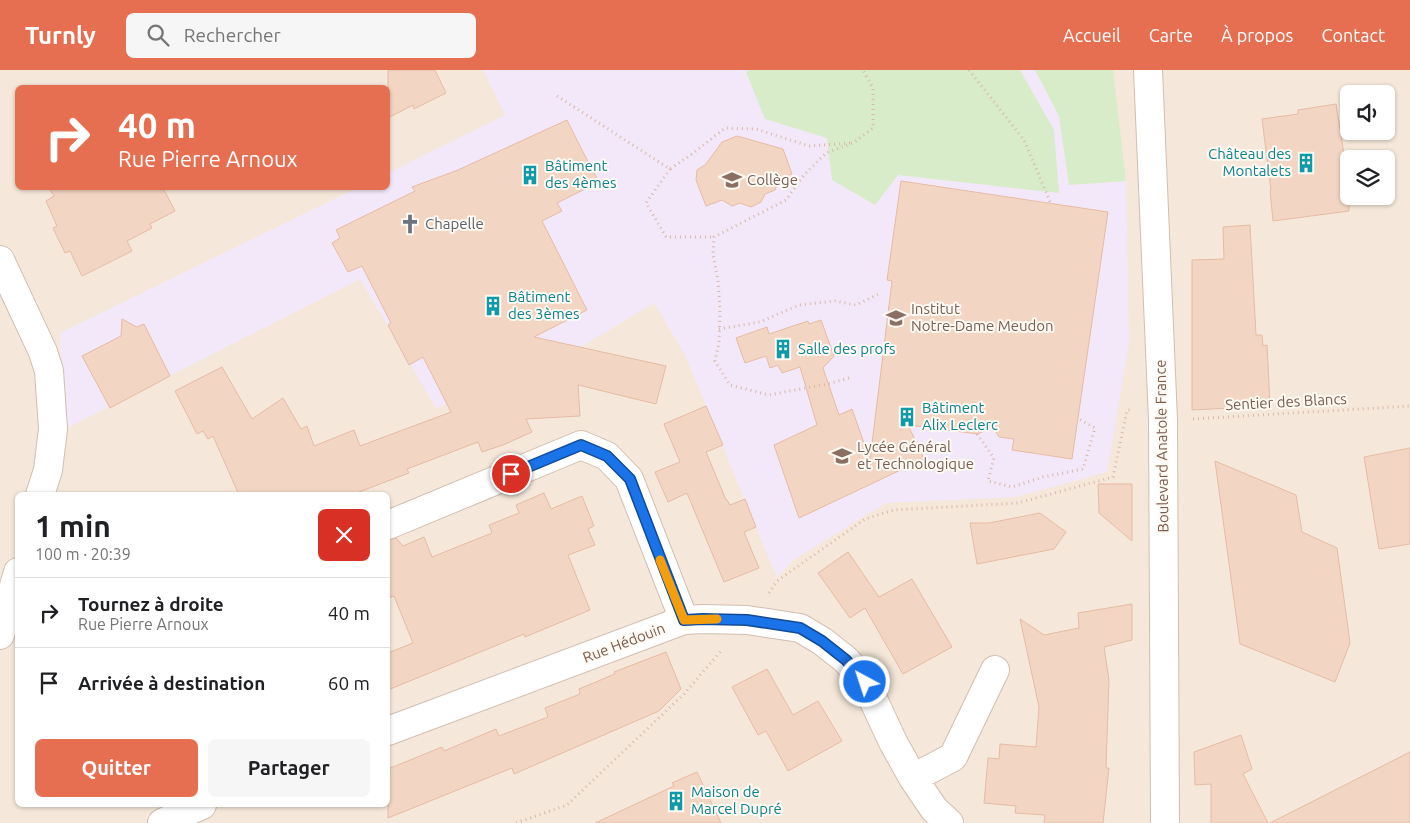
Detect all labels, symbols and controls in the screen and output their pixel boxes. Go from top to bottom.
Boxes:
search box [126,13,476,58]
icon: search [144,21,172,49]
text: Turnly [25,22,96,49]
text: Rechercher [184,24,281,46]
text: Accueil [1063,25,1121,45]
text: Carte [1149,25,1193,45]
text: À propos [1221,25,1293,45]
text: Contact [1321,25,1385,45]
map controls [1340,85,1395,205]
button: sound [1340,85,1395,140]
icon: right [35,105,100,170]
text: 40 m [118,105,196,145]
place label: Château des Montalets [1208,145,1291,179]
text: Rue Pierre Arnoux [118,146,298,171]
button: layers [1340,150,1395,205]
building icon: Château des Montalets [1295,152,1317,174]
place label: Bâtiment des 4èmes [545,157,616,191]
building icon: Bâtiment des 4èmes [519,164,541,186]
school or university icon: Collège [721,169,743,191]
place label: Collège [747,171,798,188]
church icon: Chapelle [399,213,421,235]
place label: Chapelle [425,215,484,232]
place label: Bâtiment des 3èmes [508,288,579,322]
building icon: Bâtiment des 3èmes [482,295,504,317]
place label: Institut Notre-Dame Meudon [911,300,1054,334]
school or university icon: Institut Notre-Dame Meudon [885,307,907,329]
building icon: Salle des profs [772,338,794,360]
place label: Salle des profs [798,340,896,357]
street label: Boulevard Anatole France [1151,359,1172,533]
street label: Sentier des Blancs [1225,390,1347,413]
place label: Bâtiment Alix Leclerc [922,399,998,433]
building icon: Bâtiment Alix Leclerc [896,406,918,428]
place label: Lycée Général et Technologique [857,438,974,472]
school or university icon: Lycée Général et Technologique [831,445,853,467]
pin [490,453,532,495]
icon: arrive [497,460,525,488]
text: 1 min [35,509,111,543]
button: close [318,509,370,561]
text: 100 m · 20:39 [35,545,131,563]
text: Tournez à droite [78,593,224,615]
icon: right [35,599,63,627]
text: 40 m [328,602,370,624]
text: Rue Pierre Arnoux [78,615,209,633]
street label: Rue Hédouin [580,619,667,666]
position arrow [838,655,890,707]
icon: arrive [35,669,63,697]
text: Arrivée à destination [78,672,265,694]
text: 60 m [328,672,370,694]
button: Quitter [35,739,198,797]
button: Partager [208,739,370,797]
place label: Maison de Marcel Dupré [691,783,782,817]
building icon: Maison de Marcel Dupré [665,790,687,812]

